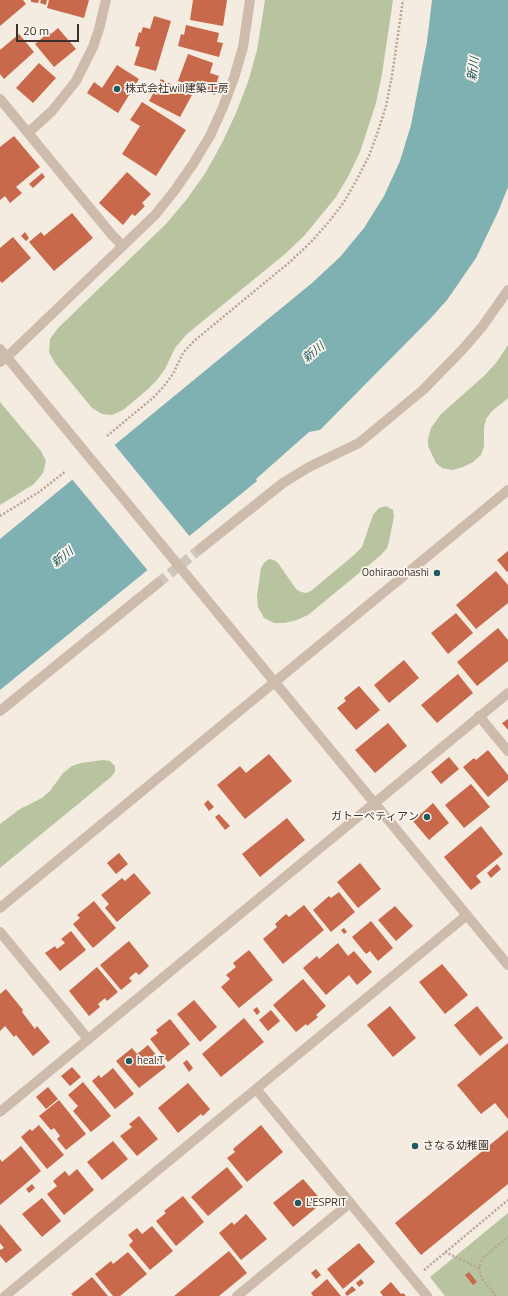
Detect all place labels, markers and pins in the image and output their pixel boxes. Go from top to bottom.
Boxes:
place label: 株式会社will建築工房 [125,82,229,96]
marker: 株式会社will建築工房 [112,84,122,94]
place label: Oohiraoohashi [362,566,429,580]
marker: Oohiraoohashi [432,568,442,578]
place label: ガトーペティアン [331,810,419,824]
marker: ガトーペティアン [422,812,432,822]
place label: heal.T [137,1054,164,1068]
marker: heal.T [124,1056,134,1066]
place label: さなる幼稚園 [423,1139,489,1153]
marker: さなる幼稚園 [410,1141,420,1151]
place label: L'ESPRIT [306,1196,346,1210]
marker: L'ESPRIT [293,1198,303,1208]

